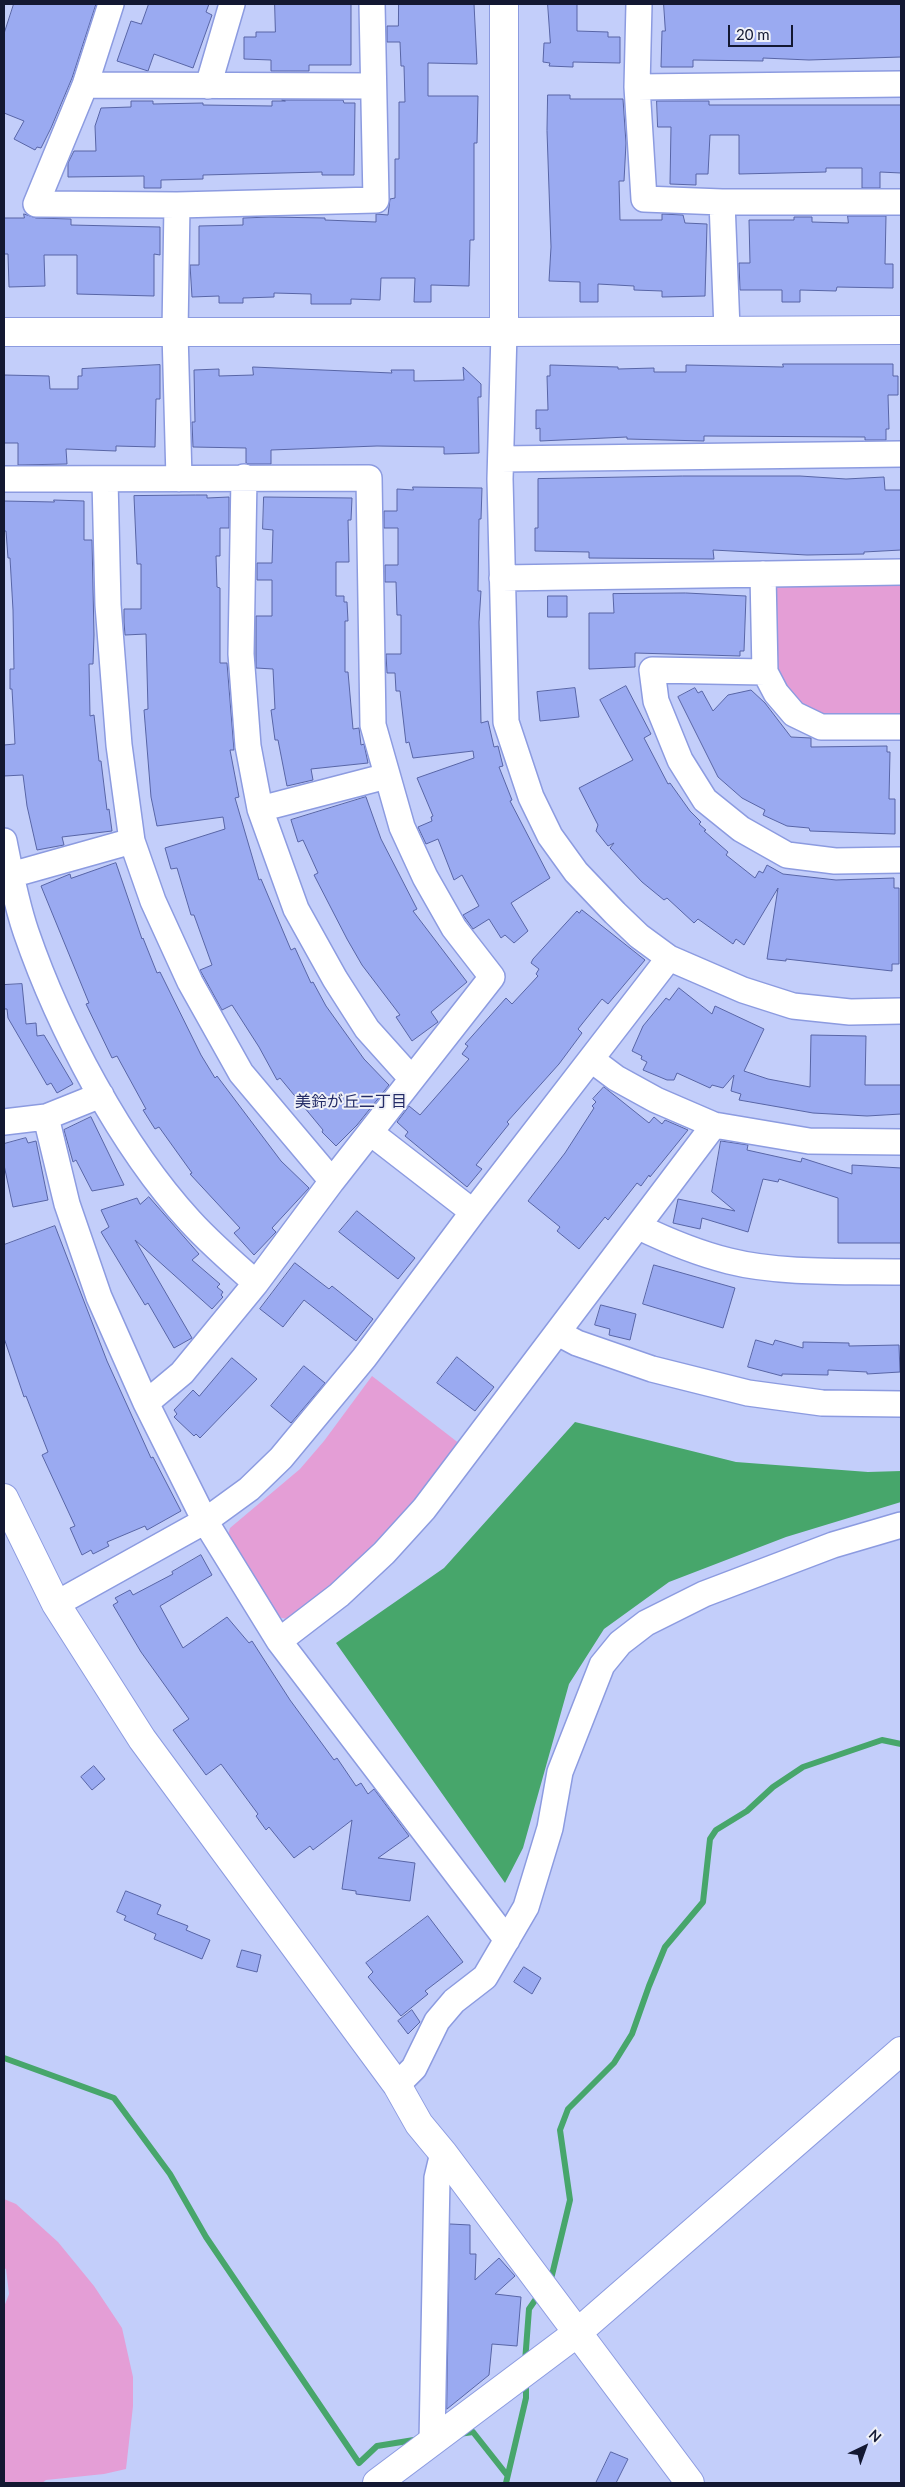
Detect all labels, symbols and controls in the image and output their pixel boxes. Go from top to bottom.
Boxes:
scale bar [730,15,795,47]
text: 20 m [736,25,770,43]
district label: 美鈴が丘二丁目 [295,1092,407,1112]
north arrow [840,2422,890,2472]
text: N [866,2426,885,2445]

